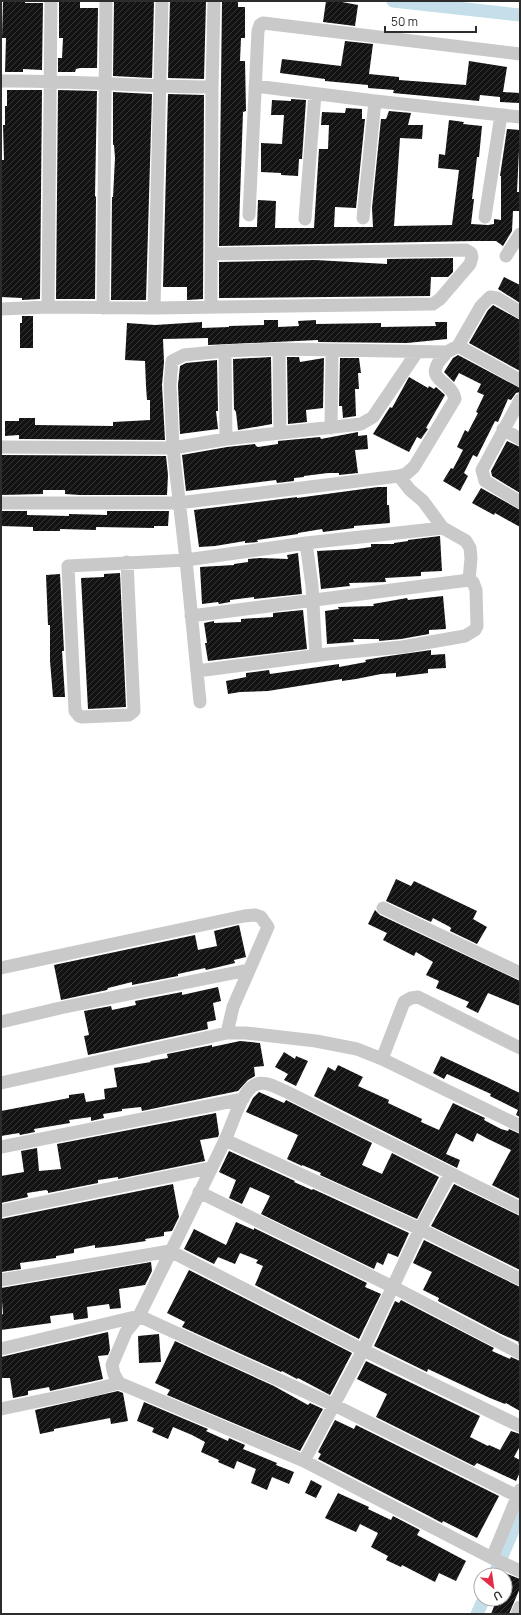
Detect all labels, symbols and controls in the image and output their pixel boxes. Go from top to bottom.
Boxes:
scale bar [385,8,476,34]
text: 50 m [391,13,418,30]
north arrow [473,1567,513,1607]
text: U [491,1588,505,1605]

